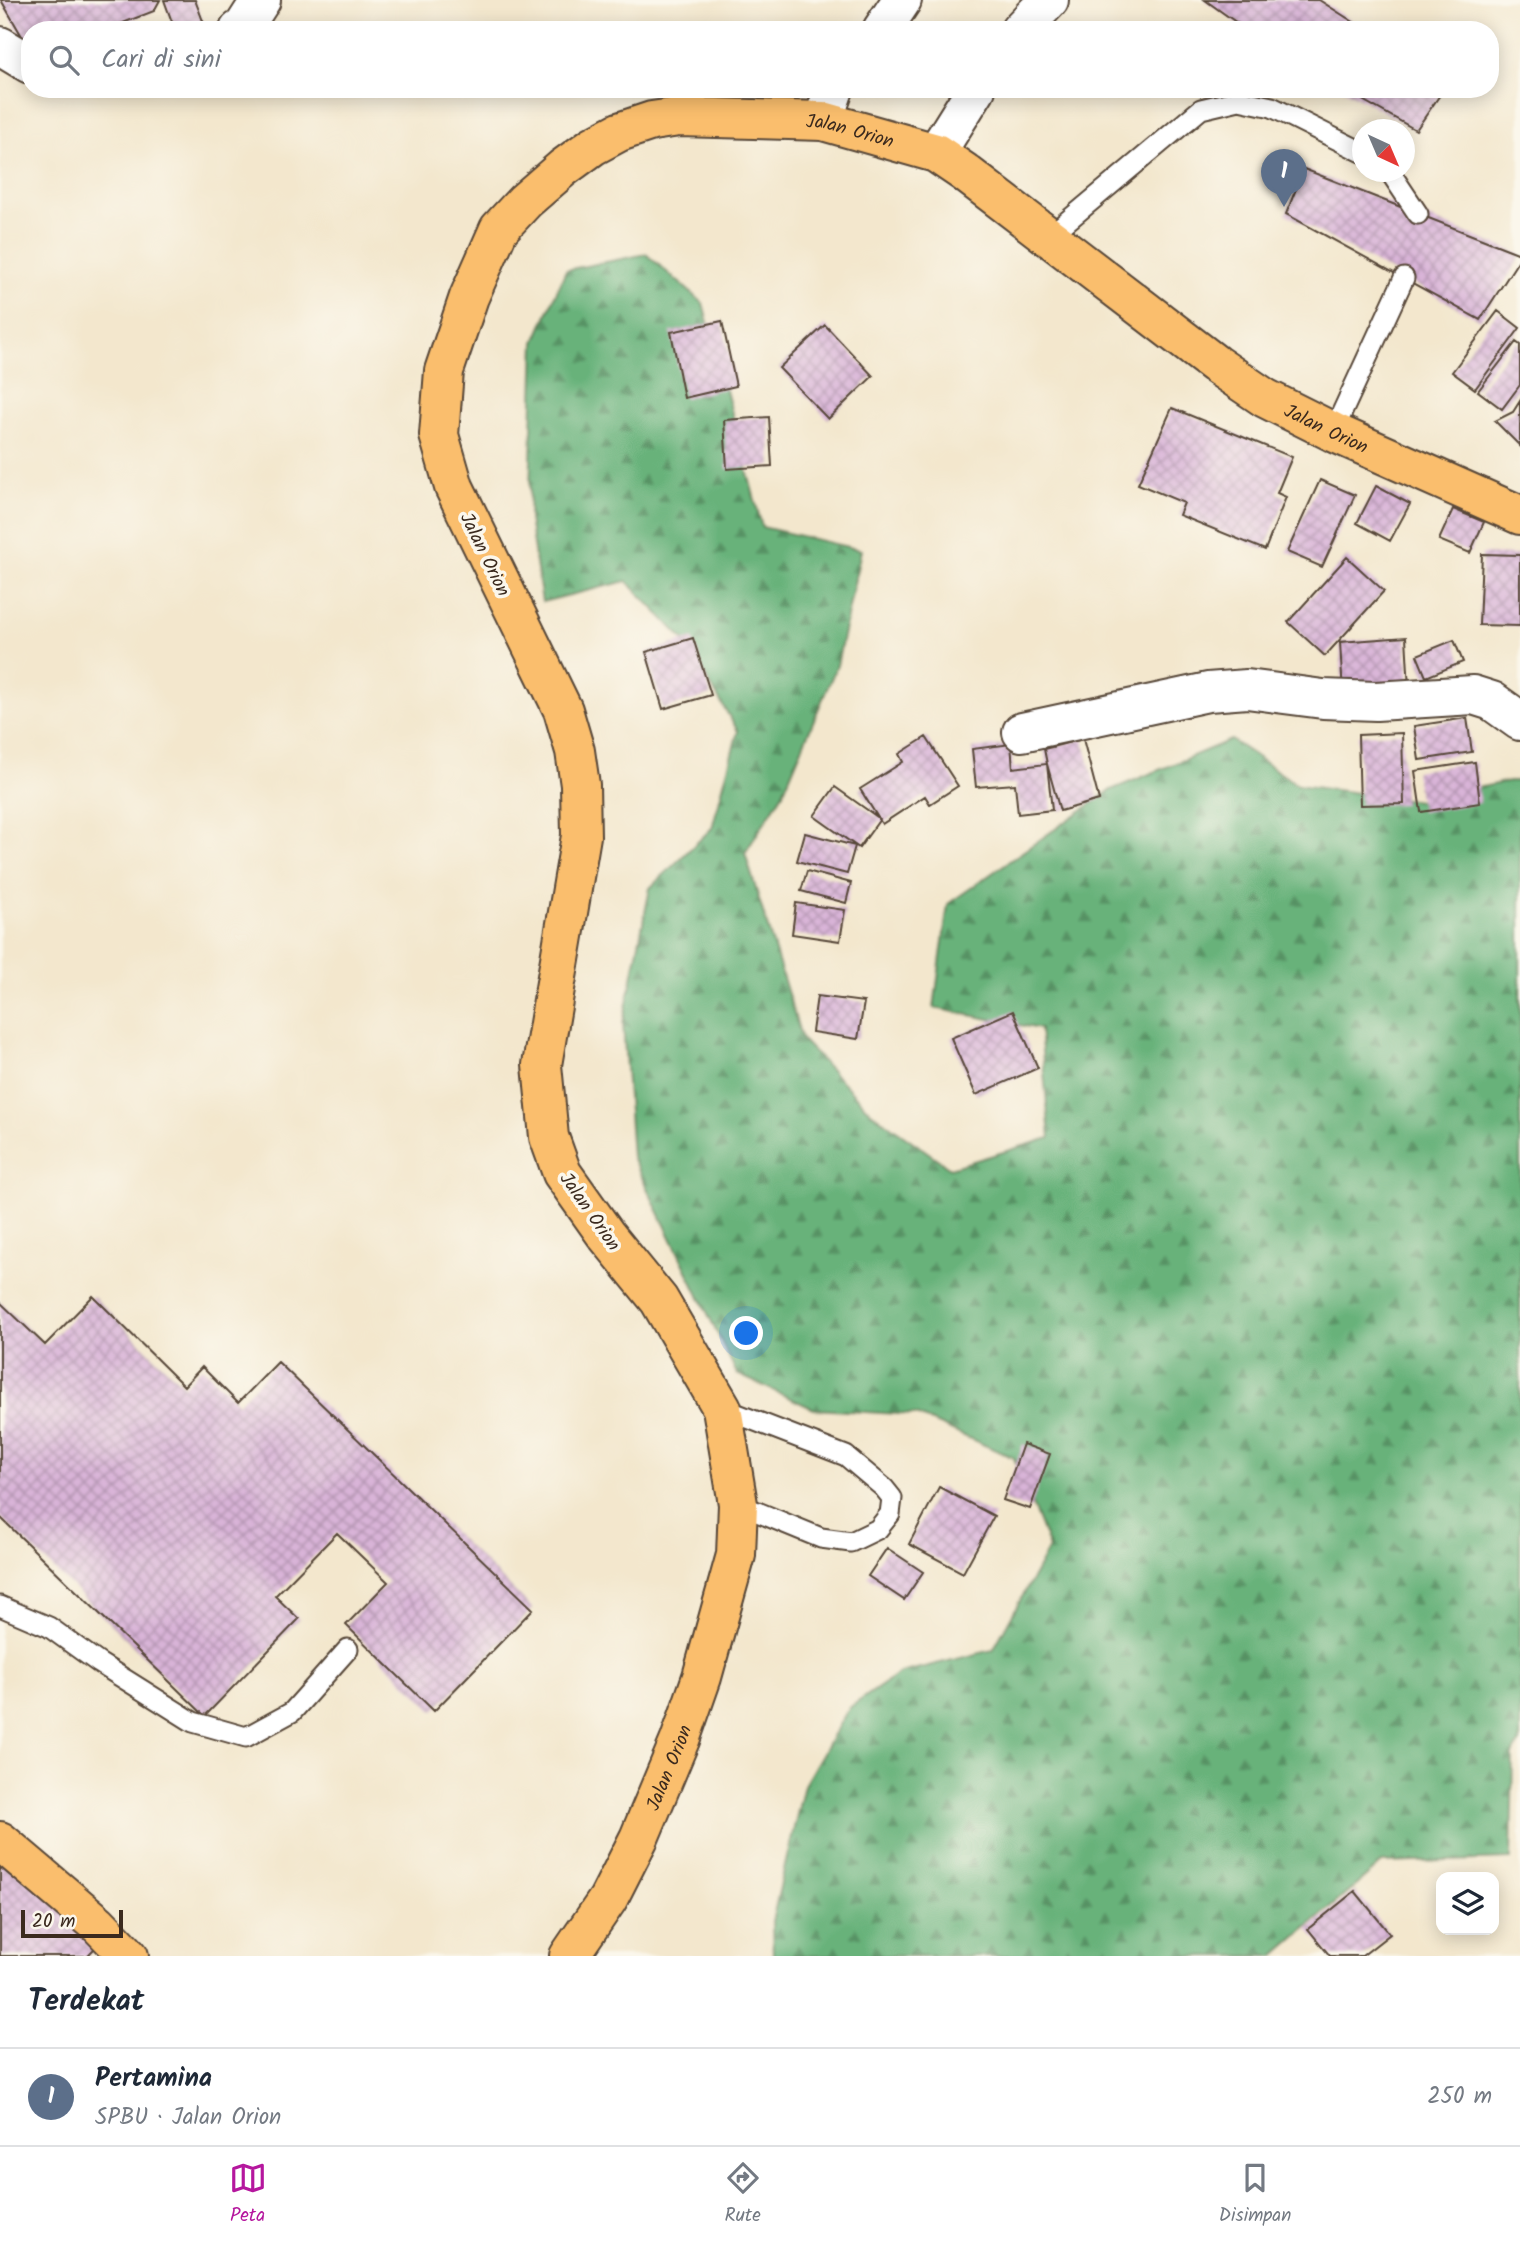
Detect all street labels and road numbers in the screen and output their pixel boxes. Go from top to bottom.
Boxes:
street label: Jalan Orion [806,108,897,157]
street label: Jalan Orion [1278,397,1373,463]
street label: Jalan Orion [451,508,517,602]
street label: Jalan Orion [551,1167,628,1258]
street label: Jalan Orion [639,1721,701,1816]

